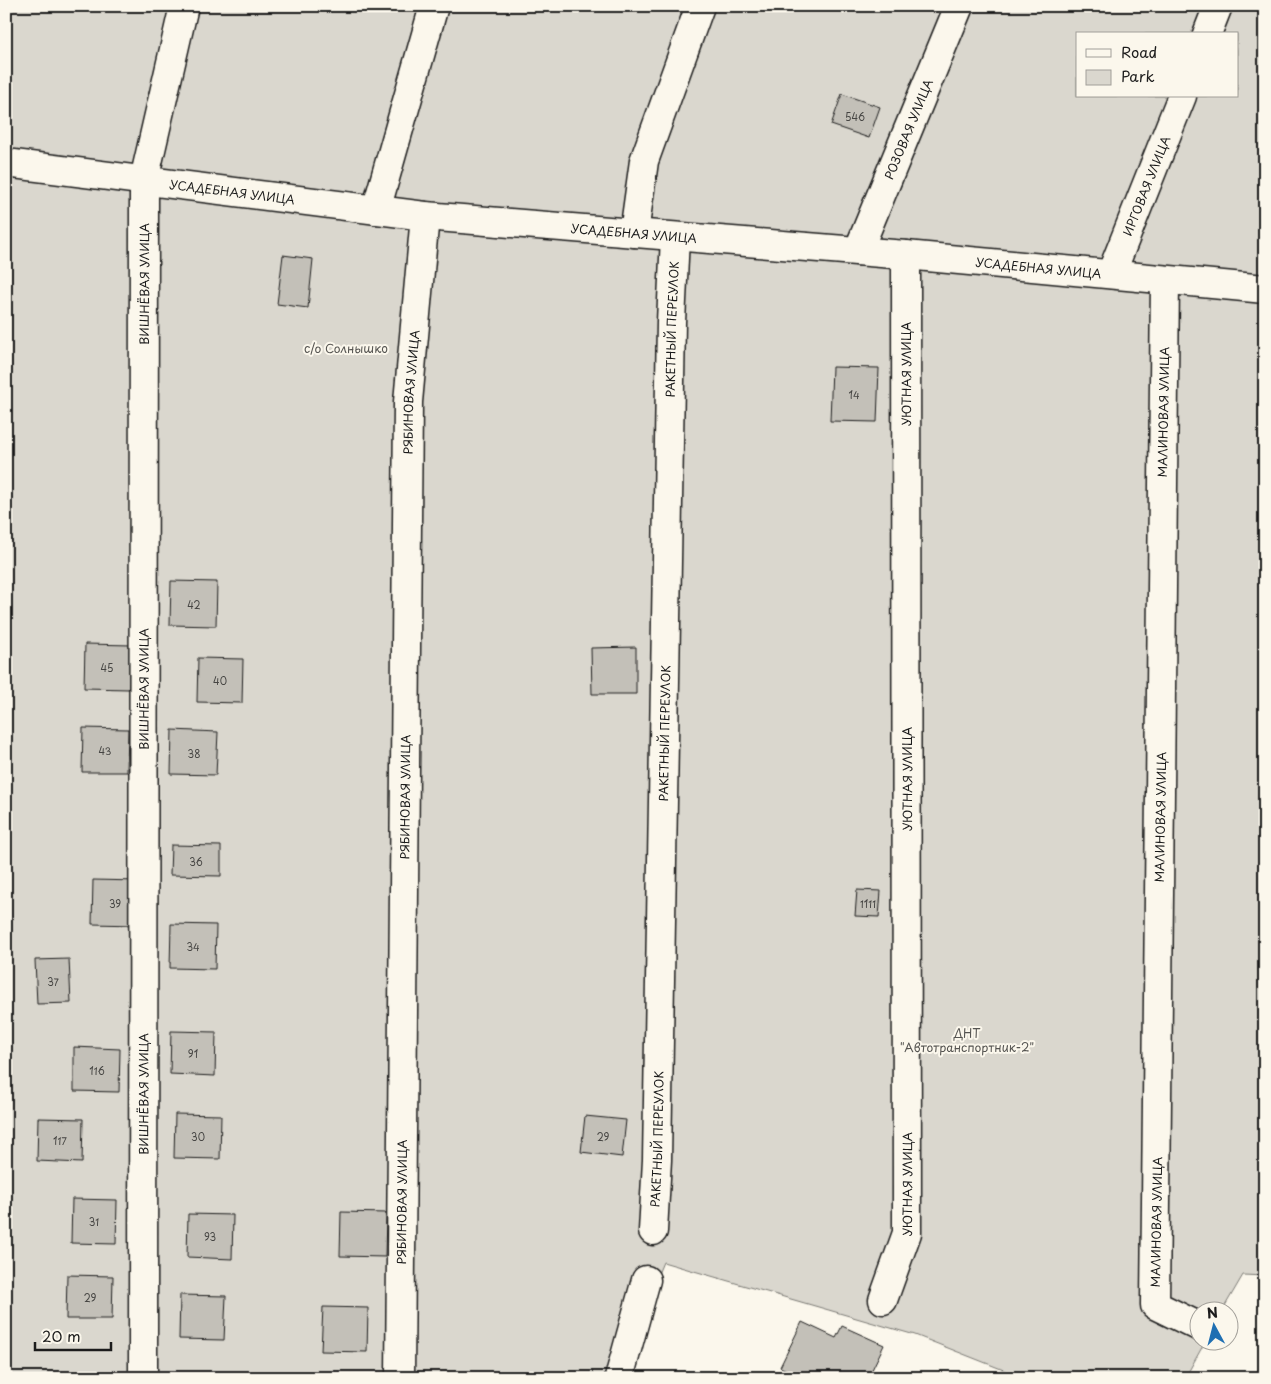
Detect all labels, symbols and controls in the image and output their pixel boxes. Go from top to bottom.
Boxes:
legend [1076,32,1238,98]
text: Road [1121,40,1157,63]
text: Park [1121,64,1155,87]
street label: РОЗОВАЯ УЛИЦА [880,76,937,182]
house number: 546 [845,109,865,124]
street label: ИРГОВАЯ УЛИЦА [1118,133,1174,239]
street label: УСАДЕБНАЯ УЛИЦА [168,175,296,208]
street label: УСАДЕБНАЯ УЛИЦА [570,219,698,247]
street label: ВИШНЁВАЯ УЛИЦА [135,223,153,345]
street label: УСАДЕБНАЯ УЛИЦА [975,253,1102,282]
street label: РАКЕТНЫЙ ПЕРЕУЛОК [661,260,683,398]
street label: УЮТНАЯ УЛИЦА [897,322,915,426]
street label: РЯБИНОВАЯ УЛИЦА [399,329,424,455]
park label: с/о Солнышко [304,339,388,357]
street label: МАЛИНОВАЯ УЛИЦА [1153,346,1173,478]
house number: 14 [848,387,860,402]
house number: 42 [187,597,201,612]
street label: ВИШНЁВАЯ УЛИЦА [135,628,153,750]
house number: 45 [101,660,113,675]
street label: РАКЕТНЫЙ ПЕРЕУЛОК [654,665,674,801]
house number: 40 [213,673,227,688]
street label: УЮТНАЯ УЛИЦА [898,727,916,831]
street label: РЯБИНОВАЯ УЛИЦА [395,735,414,859]
house number: 43 [99,743,112,758]
house number: 38 [188,746,200,761]
street label: МАЛИНОВАЯ УЛИЦА [1150,751,1170,883]
house number: 36 [189,854,203,869]
house number: 39 [109,896,121,911]
house number: 1111 [860,896,876,911]
house number: 34 [186,939,200,954]
house number: 37 [47,974,60,989]
park label: ДНТ "Автотранспортник-2" [900,1024,1034,1056]
street label: ВИШНЁВАЯ УЛИЦА [134,1033,152,1155]
house number: 91 [188,1046,198,1061]
house number: 116 [89,1063,105,1078]
street label: РАКЕТНЫЙ ПЕРЕУЛОК [645,1071,667,1208]
house number: 30 [191,1129,205,1144]
house number: 29 [597,1129,610,1144]
street label: УЮТНАЯ УЛИЦА [898,1132,916,1236]
house number: 117 [53,1133,67,1148]
street label: РЯБИНОВАЯ УЛИЦА [392,1140,411,1264]
street label: МАЛИНОВАЯ УЛИЦА [1146,1156,1166,1288]
house number: 31 [89,1214,99,1229]
house number: 93 [204,1229,216,1244]
house number: 29 [84,1290,97,1305]
north arrow [1188,1302,1238,1352]
text: N [1206,1302,1219,1324]
scale bar [35,1319,111,1351]
text: 20 m [42,1324,81,1347]

